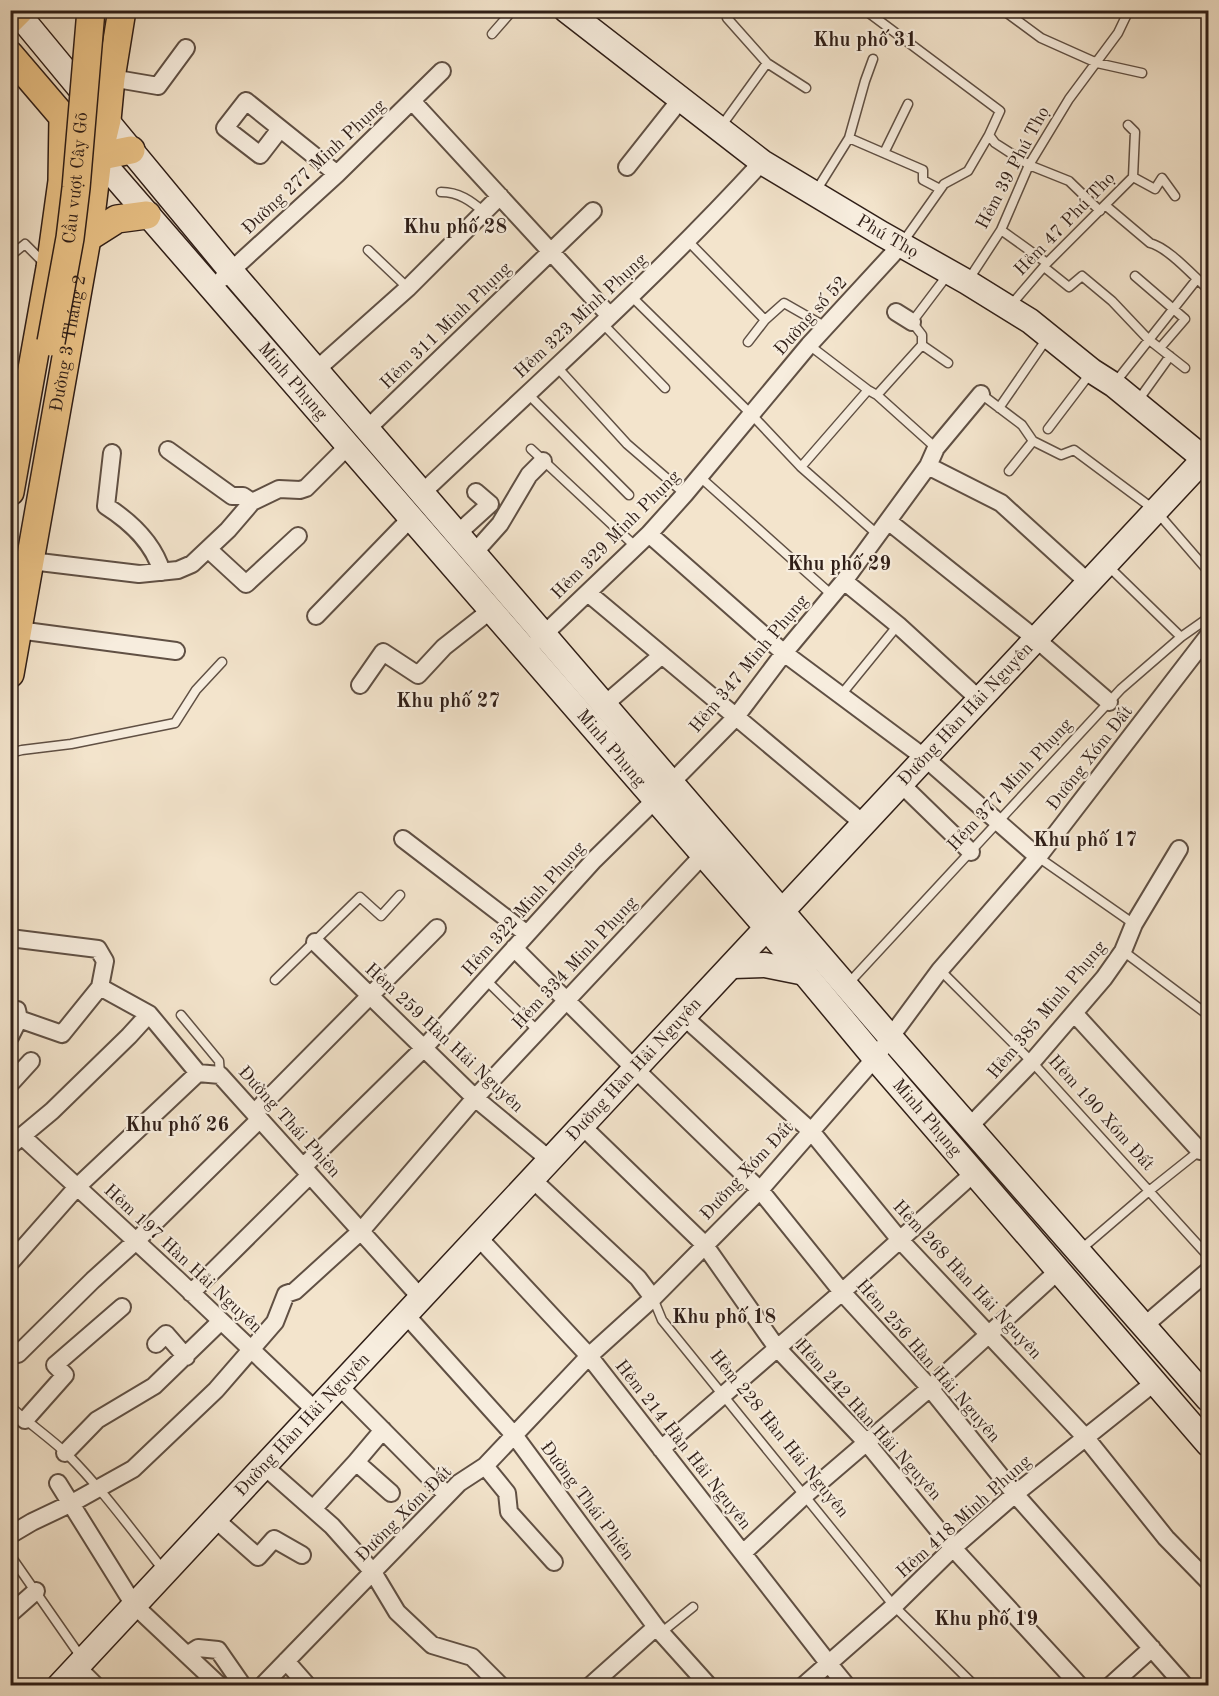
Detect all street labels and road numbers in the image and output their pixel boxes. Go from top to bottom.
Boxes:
street label: Đường 277 Minh Phụng [239,96,389,238]
street label: Hẻm 39 Phú Thọ [973,104,1053,232]
street label: Cầu vượt Cây Gõ [59,111,91,245]
street label: Hẻm 47 Phú Thọ [1011,169,1119,279]
street label: Phú Thọ [853,212,921,262]
street label: Hẻm 323 Minh Phụng [511,250,651,382]
street label: Hẻm 311 Minh Phụng [377,259,515,393]
street label: Đường số 52 [770,272,851,359]
street label: Đường 3 Tháng 2 [48,273,89,413]
street label: Minh Phụng [254,339,331,424]
street label: Hẻm 329 Minh Phụng [548,467,684,603]
street label: Hẻm 347 Minh Phụng [686,591,812,736]
street label: Đường Hàn Hải Nguyên [895,639,1037,789]
street label: Đường Xóm Đất [1043,702,1136,814]
street label: Minh Phụng [573,706,649,791]
street label: Hẻm 377 Minh Phụng [944,715,1076,855]
street label: Hẻm 322 Minh Phụng [459,838,589,980]
street label: Hẻm 334 Minh Phụng [509,893,641,1033]
street label: Hẻm 385 Minh Phụng [984,937,1110,1082]
street label: Hẻm 259 Hàn Hải Nguyên [361,960,527,1116]
street label: Đường Hàn Hải Nguyên [563,994,705,1145]
street label: Hẻm 190 Xóm Đất [1045,1051,1158,1174]
street label: Đường Thái Phiên [234,1063,344,1181]
street label: Minh Phụng [889,1076,965,1160]
street label: Đường Xóm Đất [696,1118,797,1224]
street label: Hẻm 197 Hàn Hải Nguyên [100,1181,266,1337]
street label: Hẻm 268 Hàn Hải Nguyên [889,1197,1045,1363]
street label: Hẻm 256 Hàn Hải Nguyên [853,1276,1004,1446]
street label: Hẻm 242 Hàn Hải Nguyên [791,1336,945,1504]
street label: Hẻm 228 Hàn Hải Nguyên [706,1347,852,1521]
street label: Đường Hàn Hải Nguyên [232,1350,374,1500]
street label: Hẻm 214 Hàn Hải Nguyên [611,1357,755,1533]
street label: Đường Thái Phiên [537,1438,637,1564]
street label: Hẻm 418 Minh Phụng [893,1452,1035,1582]
street label: Đường Xóm Đất [352,1462,455,1565]

